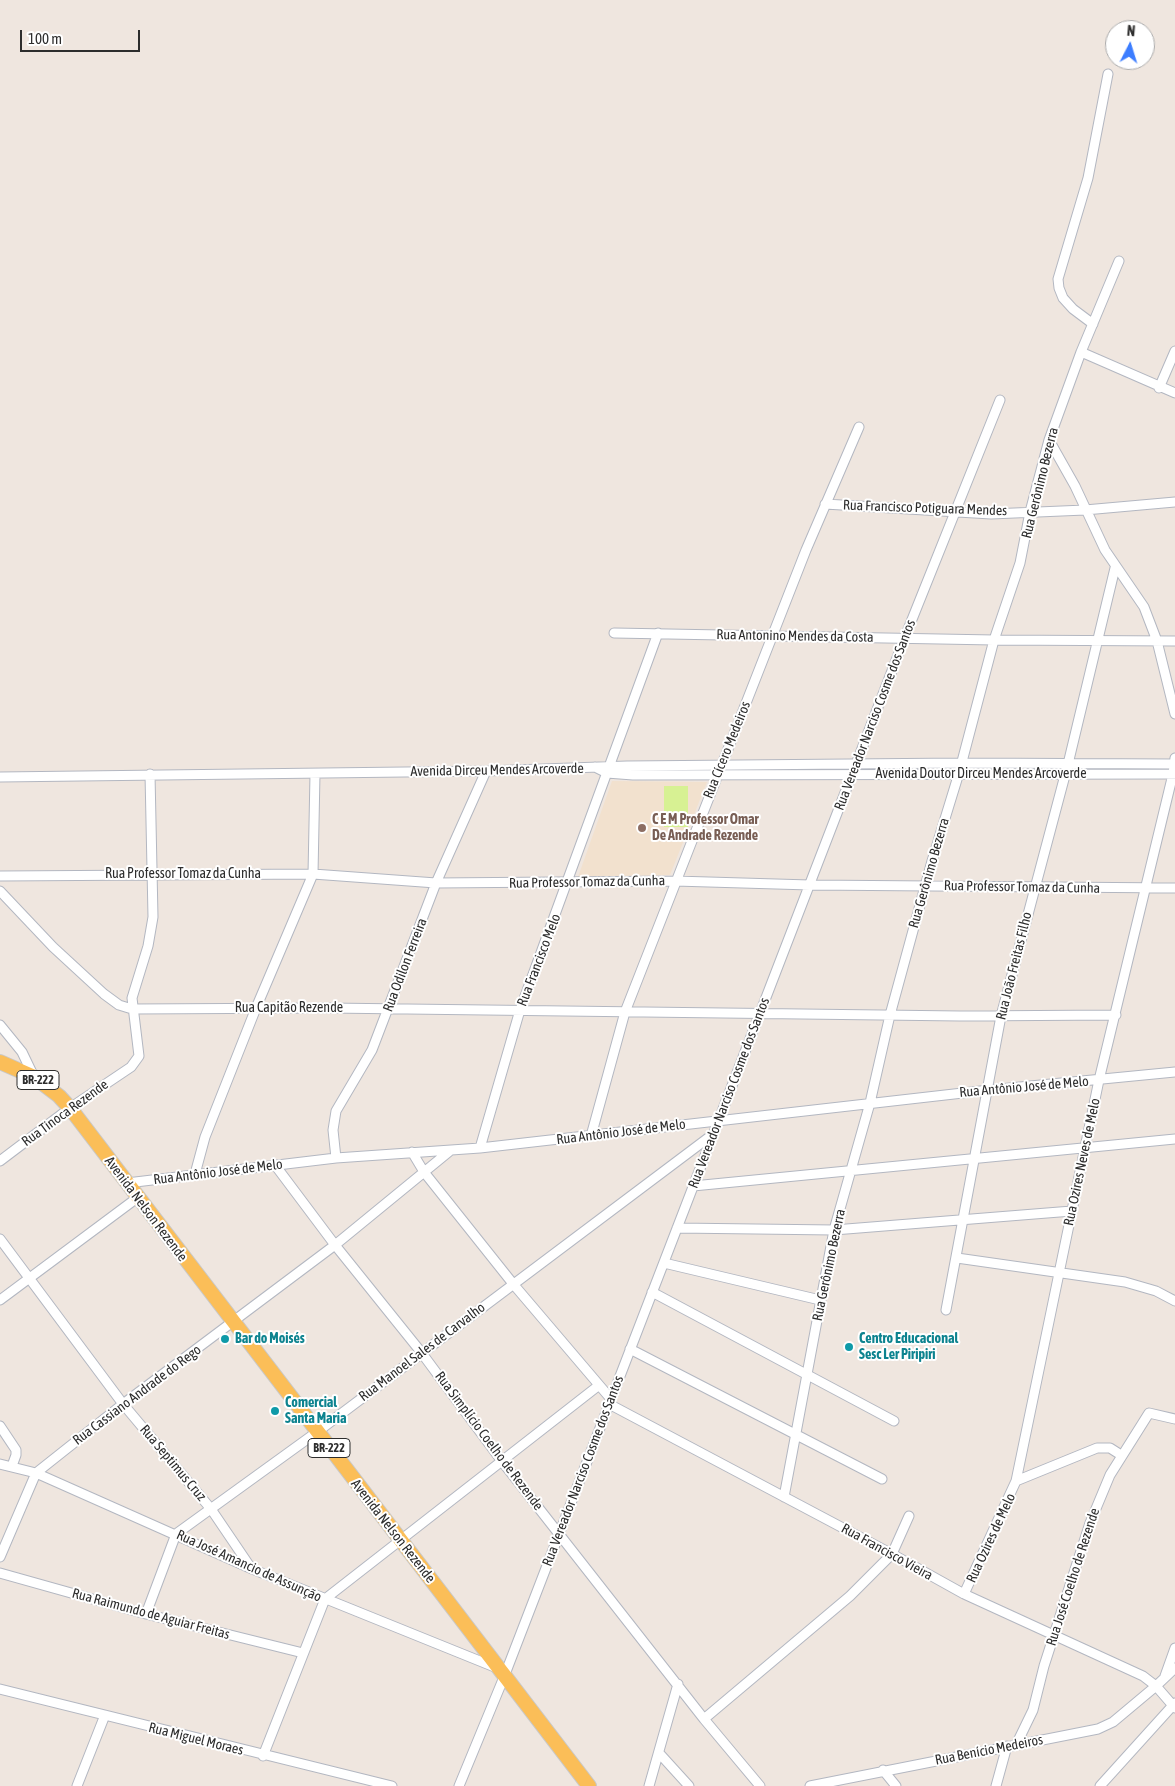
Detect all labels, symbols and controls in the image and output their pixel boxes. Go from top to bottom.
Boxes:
scale bar [22,20,142,52]
north arrow [1105,20,1155,70]
text: N [1126,23,1136,39]
text: 100 m [28,30,62,47]
street label: Rua Gerônimo Bezerra [1018,426,1062,540]
street label: Rua Francisco Potiguara Mendes [843,497,1007,519]
street label: Rua Vereador Narciso Cosme dos Santos [831,617,919,813]
street label: Rua Antonino Mendes da Costa [716,626,874,646]
street label: Rua Cícero Medeiros [700,699,754,801]
street label: Avenida Dirceu Mendes Arcoverde [410,760,584,780]
street label: Avenida Doutor Dirceu Mendes Arcoverde [875,766,1087,782]
place label: C E M Professor Omar De Andrade Rezende [652,812,759,844]
street label: Rua Gerônimo Bezerra [905,816,953,930]
marker: C E M Professor Omar De Andrade Rezende [636,822,648,834]
street label: Rua Professor Tomaz da Cunha [105,866,261,882]
street label: Rua Professor Tomaz da Cunha [509,872,665,892]
street label: Rua Professor Tomaz da Cunha [944,877,1100,897]
street label: Rua João Freitas Filho [992,910,1036,1022]
street label: Rua Francisco Melo [514,911,564,1009]
street label: Rua Odilon Ferreira [379,916,431,1014]
street label: Rua Vereador Narciso Cosme dos Santos [685,995,773,1191]
street label: Rua Capitão Rezende [235,1000,343,1016]
road number: BR-222 [17,1070,59,1090]
street label: Rua Antônio José de Melo [959,1073,1089,1101]
street label: Rua Tinoca Rezende [19,1076,111,1150]
street label: Rua Ozires Neves de Melo [1060,1097,1104,1227]
street label: Rua Antônio José de Melo [556,1116,686,1148]
street label: Avenida Nelson Rezende [101,1153,191,1265]
street label: Rua Antônio José de Melo [153,1156,283,1188]
street label: Rua Gerônimo Bezerra [809,1207,849,1323]
street label: Rua Manoel Sales de Carvalho [356,1299,488,1405]
place label: Bar do Moisés [235,1331,305,1347]
place label: Centro Educacional Sesc Ler Piripiri [859,1331,958,1364]
marker: Bar do Moisés [219,1333,231,1345]
street label: Rua Cassiano Andrade do Rego [70,1341,204,1449]
marker: Centro Educacional Sesc Ler Piripiri [843,1341,855,1353]
street label: Rua Simplício Coelho de Rezende [431,1368,547,1514]
street label: Rua Vereador Narciso Cosme dos Santos [539,1373,627,1569]
place label: Comercial Santa Maria [285,1395,346,1428]
marker: Comercial Santa Maria [269,1405,281,1417]
street label: Rua Septimus Cruz [136,1422,210,1504]
road number: BR-222 [308,1439,350,1458]
street label: Avenida Nelson Rezende [347,1476,439,1586]
street label: Rua Ozires de Melo [963,1491,1019,1585]
street label: Rua José Coelho de Rezende [1043,1506,1103,1648]
street label: Rua Francisco Vieira [838,1520,936,1584]
street label: Rua José Amancio de Assunção [174,1526,324,1606]
street label: Rua Raimundo de Aguiar Freitas [70,1585,232,1643]
street label: Rua Miguel Moraes [147,1719,245,1759]
street label: Rua Benício Medeiros [934,1731,1044,1769]

